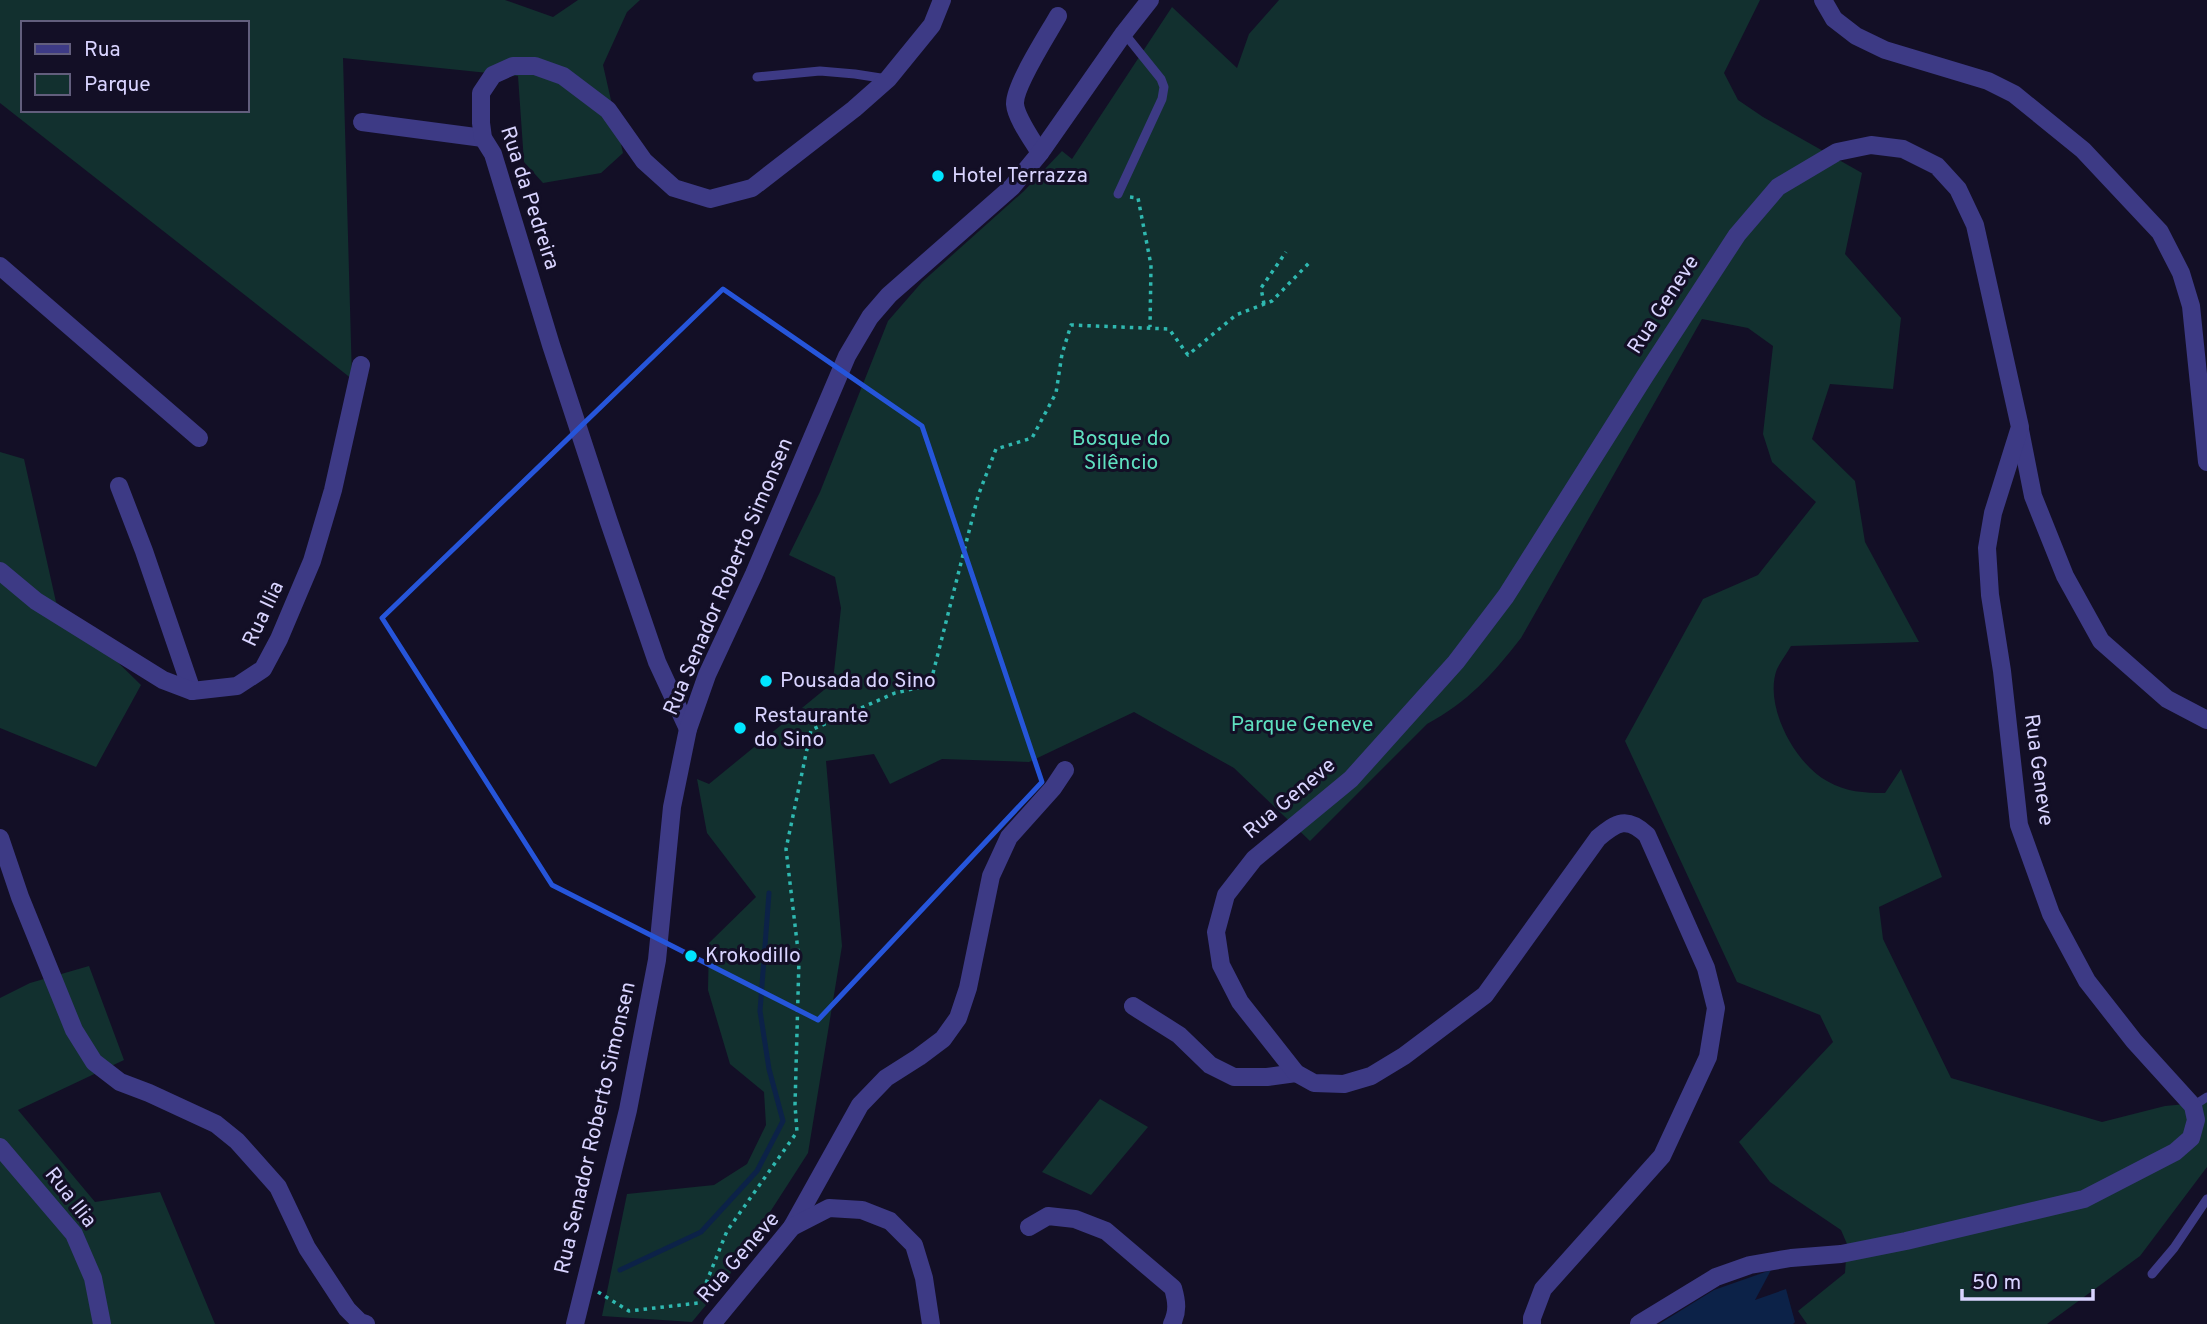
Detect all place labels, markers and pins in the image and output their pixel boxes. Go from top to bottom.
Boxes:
place label: Hotel Terrazza [952,163,1088,190]
marker: Hotel Terrazza [930,168,946,184]
place label: Pousada do Sino [780,668,936,695]
marker: Pousada do Sino [758,673,774,689]
place label: Restaurante do Sino [754,703,869,754]
marker: Restaurante do Sino [732,720,748,736]
place label: Krokodillo [705,943,801,970]
marker: Krokodillo [683,948,699,964]

